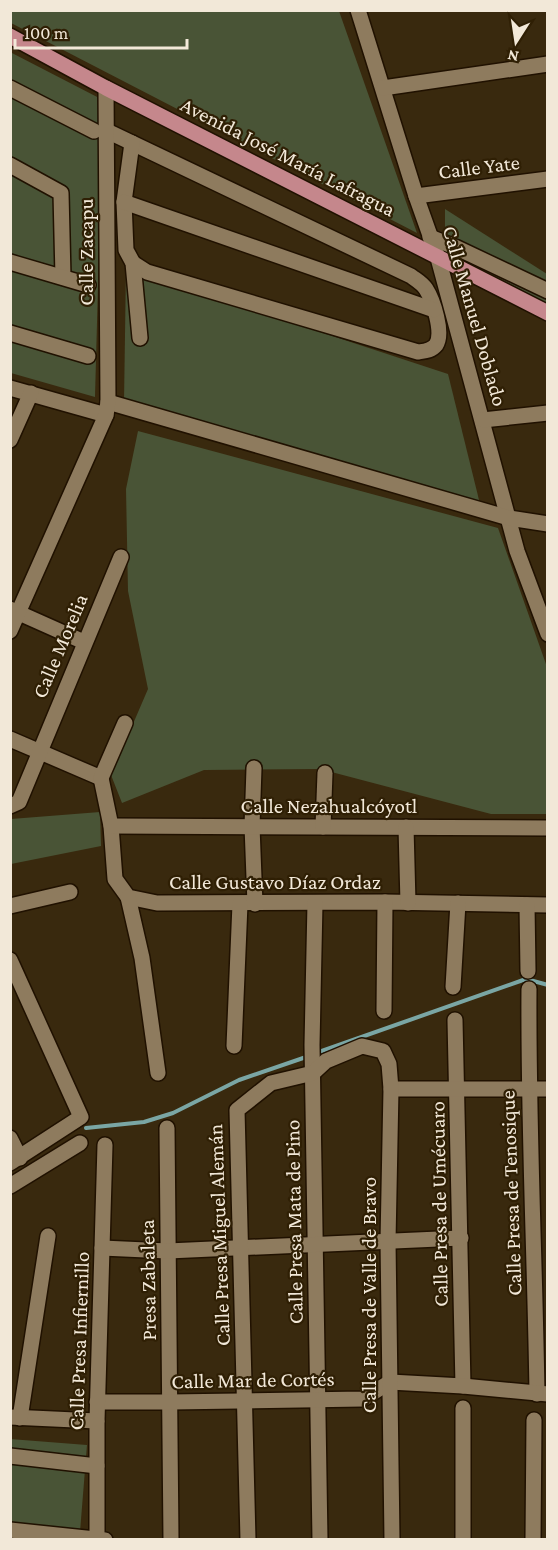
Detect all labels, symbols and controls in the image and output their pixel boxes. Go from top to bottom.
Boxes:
scale bar [15,12,188,50]
north arrow [486,12,546,72]
text: 100 m [24,23,69,43]
text: N [506,47,520,66]
street label: Avenida José María Lafragua [177,92,400,222]
street label: Calle Yate [437,150,521,184]
street label: Calle Zacapu [74,198,98,306]
street label: Calle Manuel Doblado [438,223,512,409]
street label: Calle Morelia [27,590,93,702]
street label: Calle Nezahualcóyotl [241,794,417,818]
street label: Calle Gustavo Díaz Ordaz [169,870,381,894]
street label: Calle Presa de Tenosique [495,1090,527,1296]
street label: Calle Presa de Umécuaro [425,1101,453,1307]
street label: Calle Presa Mata de Pino [280,1120,308,1324]
street label: Calle Presa Miguel Alemán [203,1123,235,1347]
street label: Calle Presa de Valle de Bravo [357,1177,381,1413]
street label: Presa Zabaleta [135,1219,161,1341]
street label: Calle Presa Infiernillo [64,1251,94,1431]
street label: Calle Mar de Cortés [171,1367,335,1393]

